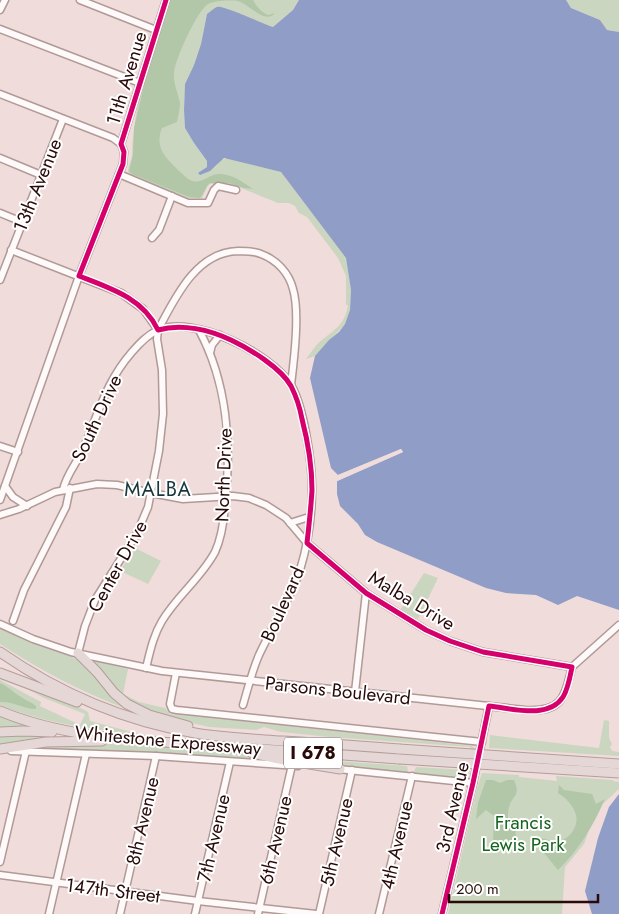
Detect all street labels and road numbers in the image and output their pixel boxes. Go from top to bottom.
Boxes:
street label: 11th Avenue [99,28,154,128]
street label: 13th Avenue [7,134,68,236]
street label: South Drive [65,370,128,466]
street label: North Drive [208,427,239,523]
street label: Center Drive [81,515,154,617]
street label: Boulevard [254,562,311,646]
street label: Malba Drive [363,564,460,637]
street label: Parsons Boulevard [264,669,412,712]
street label: Whitestone Expressway [74,719,263,762]
road number: I 678 [284,738,342,768]
street label: 3rd Avenue [429,759,476,855]
street label: 8th Avenue [119,774,166,868]
street label: 7th Avenue [190,791,237,885]
street label: 6th Avenue [252,793,299,887]
street label: 5th Avenue [313,795,360,889]
street label: 4th Avenue [373,798,420,892]
street label: 147th Street [64,871,162,910]

